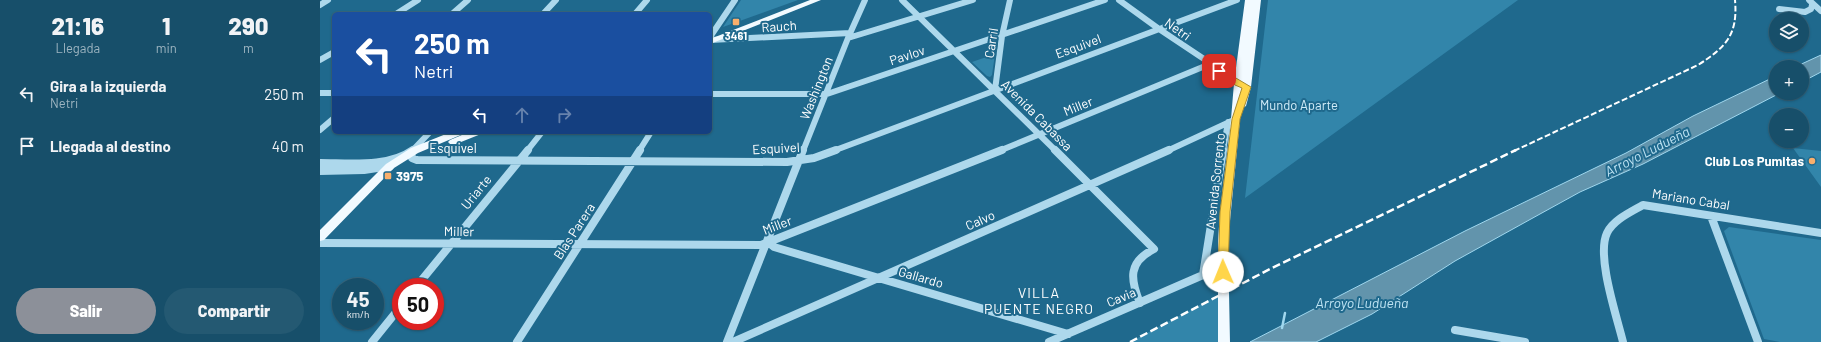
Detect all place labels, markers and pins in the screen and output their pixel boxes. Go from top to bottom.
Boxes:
marker: 3461 [731,17,741,27]
place label: 3461 [725,29,747,42]
pin [1202,54,1236,88]
place label: Club Los Pumitas [1705,153,1804,169]
marker: Club Los Pumitas [1807,156,1817,166]
place label: 3975 [396,168,423,184]
marker: 3975 [383,171,393,181]

